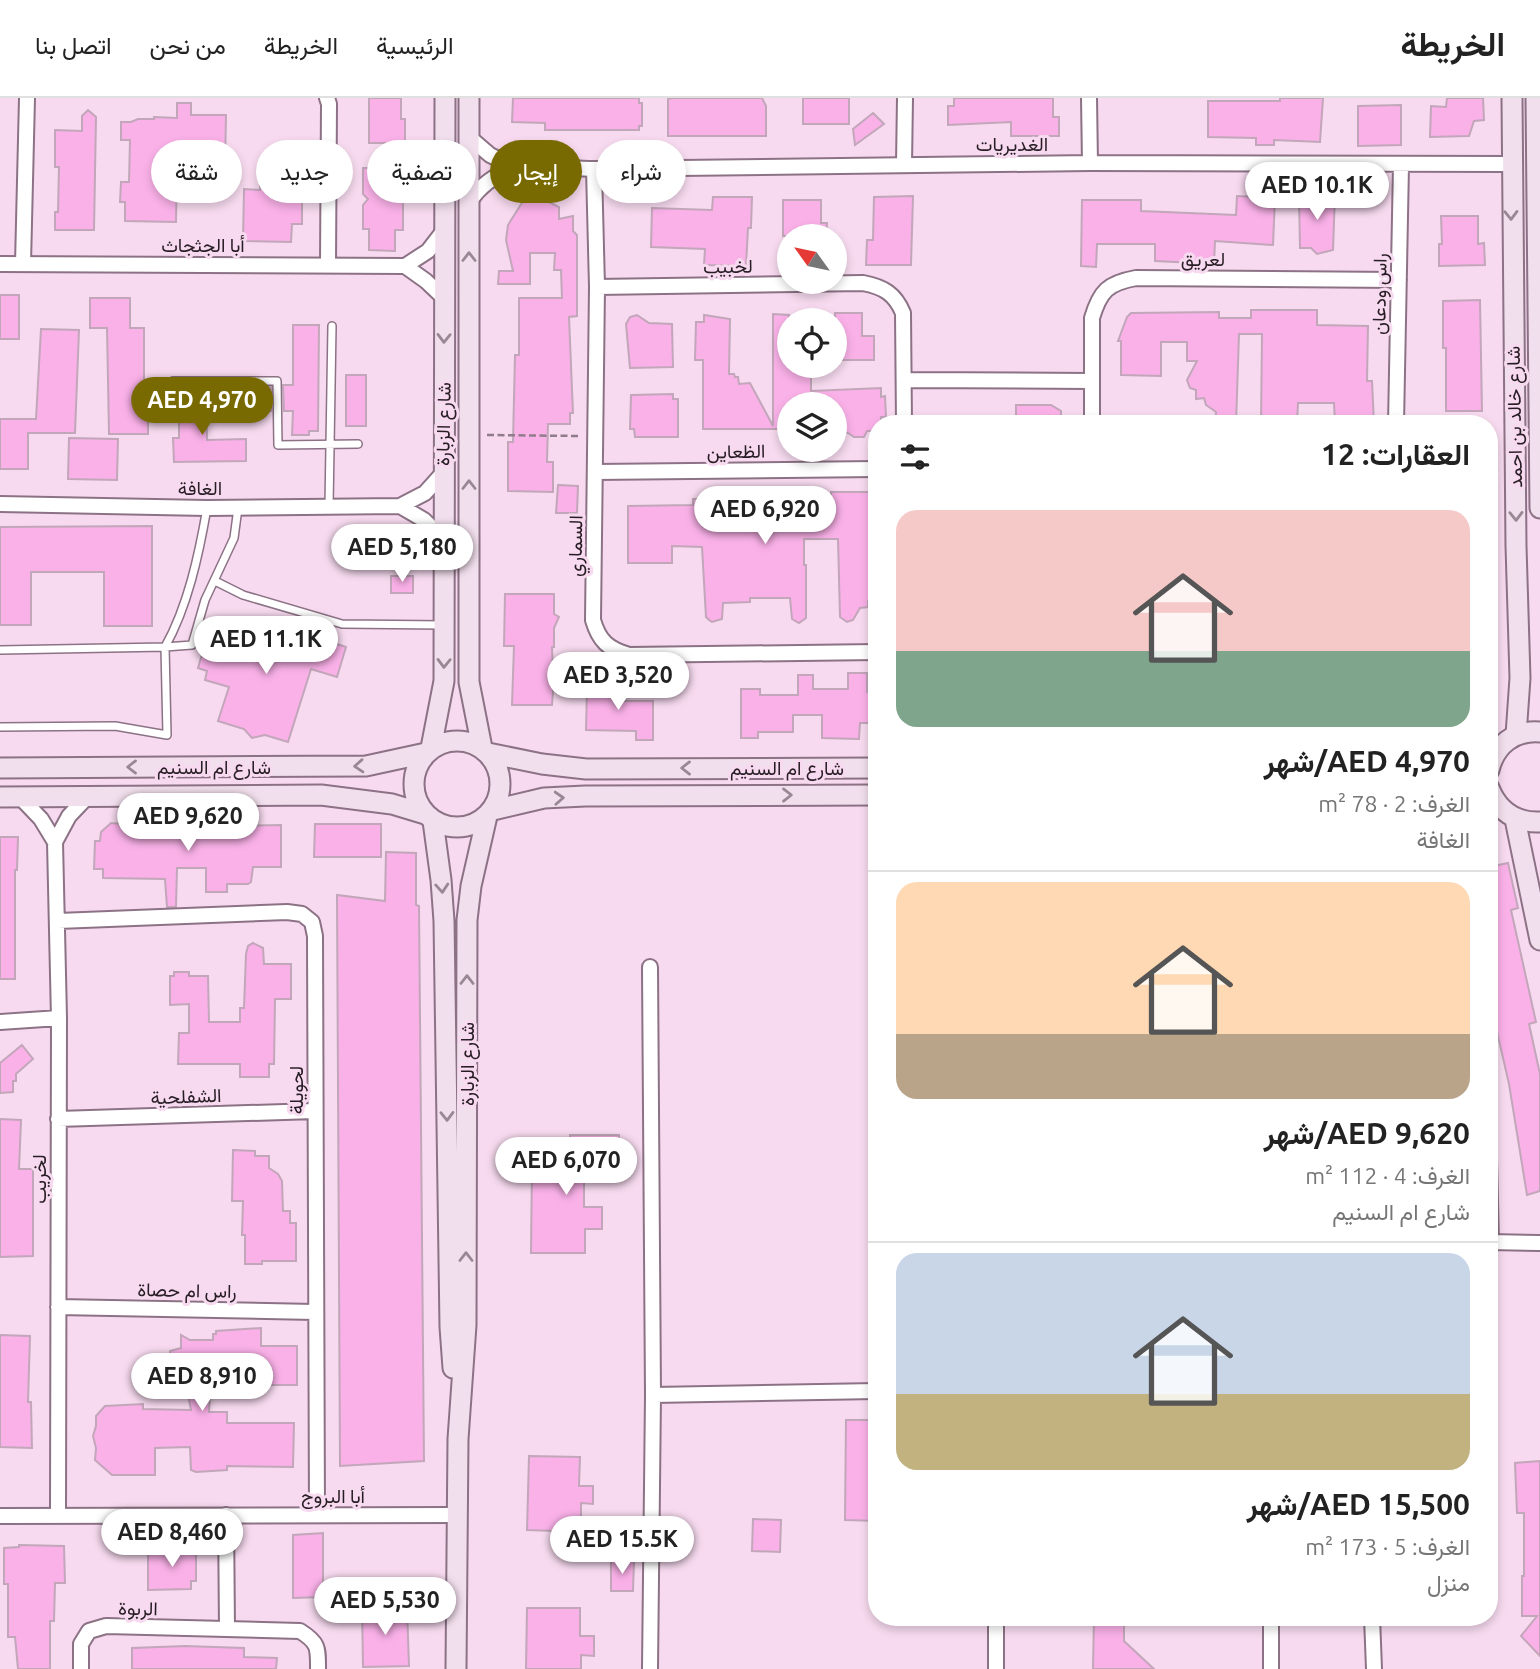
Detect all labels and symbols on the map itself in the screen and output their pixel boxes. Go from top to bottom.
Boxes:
street label: الغديريات [976,133,1048,156]
pin: AED 10.1K [1237,162,1397,222]
one-way arrow [1504,210,1519,221]
north arrow [777,224,847,294]
street label: أبا الجثجاث [161,234,245,257]
street label: لعريق [1181,248,1225,271]
one-way arrow [461,251,477,262]
street label: راس ودعان [1367,253,1392,335]
street label: لخبيب [703,255,753,278]
one-way arrow [436,333,452,343]
street label: شارع خالد بن احمد [1502,346,1528,488]
pin: AED 4,970 [122,378,282,437]
street label: شارع الزبارة [431,382,457,466]
street label: الظعاين [706,439,766,464]
street label: الغافة [178,477,222,499]
one-way arrow [461,479,477,489]
pin: AED 6,920 [685,486,845,546]
one-way arrow [1508,511,1523,522]
street label: السماري [563,515,592,577]
pin: AED 5,180 [322,524,482,584]
pin: AED 11.1K [186,616,346,676]
pin: AED 3,520 [538,652,698,712]
one-way arrow [436,658,452,669]
street label: شارع ام السنيم [157,756,271,780]
street label: شارع ام السنيم [730,757,844,781]
one-way arrow [353,758,364,773]
one-way arrow [126,759,137,775]
one-way arrow [680,760,691,776]
one-way arrow [782,787,793,803]
one-way arrow [554,790,565,805]
pin: AED 9,620 [108,794,268,853]
one-way arrow [434,883,449,894]
one-way arrow [459,975,475,985]
street label: شارع الزبارة [456,1022,480,1106]
street label: لحويلة [285,1066,308,1114]
street label: الشفلحية [150,1084,222,1109]
one-way arrow [439,1111,455,1121]
pin: AED 6,070 [486,1138,646,1197]
street label: لخريب [28,1154,51,1204]
one-way arrow [458,1251,474,1262]
street label: راس ام حصاة [137,1278,237,1304]
pin: AED 8,910 [122,1354,282,1413]
street label: أبا البروج [301,1485,365,1509]
pin: AED 8,460 [92,1510,252,1569]
pin: AED 15.5K [542,1516,702,1576]
pin: AED 5,530 [305,1578,465,1637]
street label: الربوة [118,1597,158,1620]

